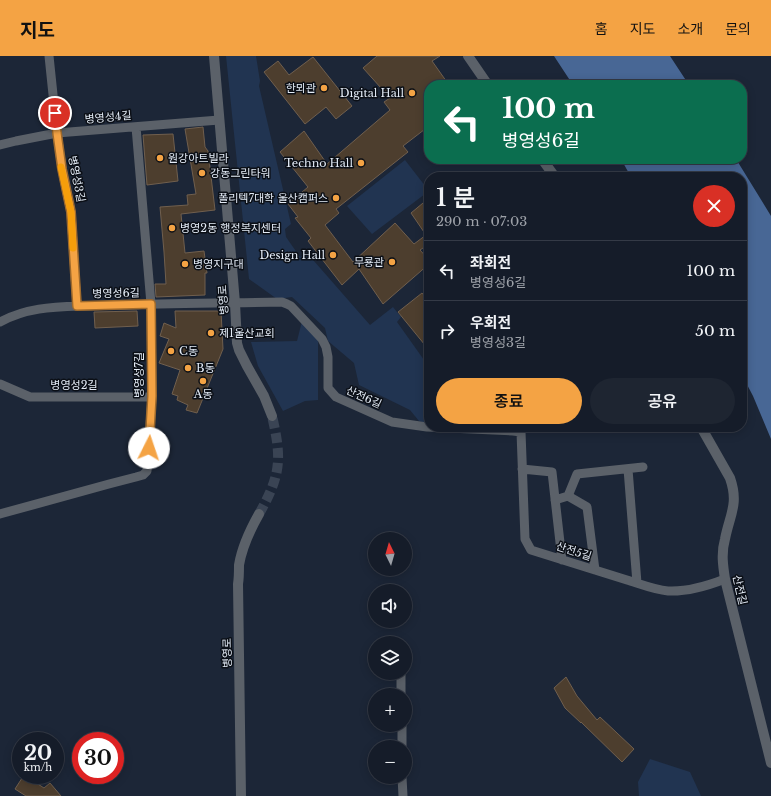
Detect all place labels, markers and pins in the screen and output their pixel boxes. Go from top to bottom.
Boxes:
place label: 한뫼관 [286,81,316,95]
marker: 한뫼관 [319,83,329,93]
place label: Digital Hall [340,86,404,100]
marker: Digital Hall [407,88,417,98]
pin [38,96,72,130]
place label: 원강아트빌라 [168,151,229,165]
marker: 원강아트빌라 [155,153,165,163]
place label: Techno Hall [284,156,353,170]
marker: Techno Hall [356,158,366,168]
place label: 강동그린타워 [210,166,271,180]
marker: 강동그린타워 [197,168,207,178]
place label: 폴리텍7대학 울산캠퍼스 [218,191,328,205]
marker: 폴리텍7대학 울산캠퍼스 [331,193,341,203]
place label: 병영2동 행정복지센터 [180,221,281,235]
marker: 병영2동 행정복지센터 [167,223,177,233]
place label: Design Hall [259,248,325,262]
marker: Design Hall [328,250,338,260]
place label: 무룡관 [354,255,384,269]
place label: 병영지구대 [193,257,244,271]
marker: 무룡관 [387,257,397,267]
marker: 병영지구대 [180,259,190,269]
place label: 제1울산교회 [219,326,275,340]
marker: 제1울산교회 [206,328,216,338]
place label: C동 [179,344,198,358]
marker: C동 [166,346,176,356]
place label: B동 [196,361,215,375]
marker: B동 [183,363,193,373]
marker: A동 [198,376,208,386]
place label: A동 [193,387,212,401]

